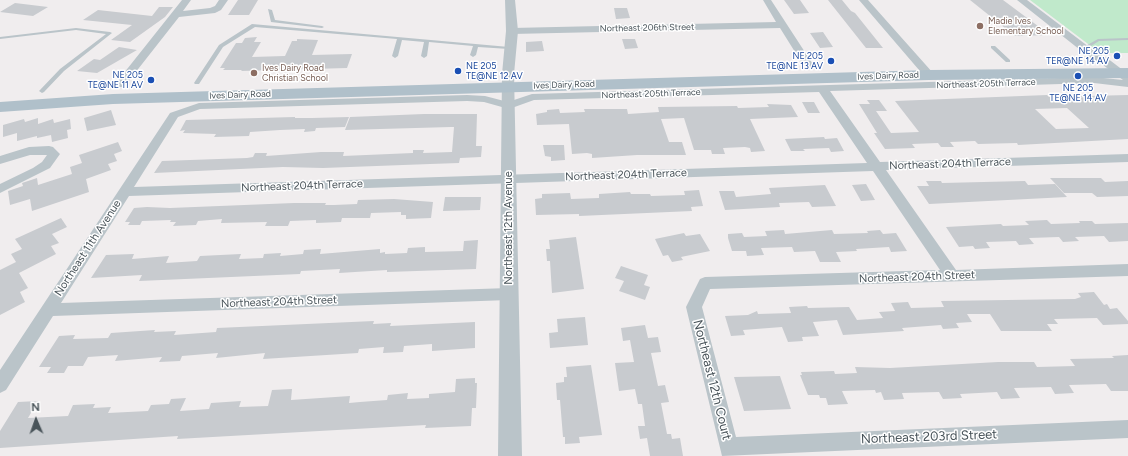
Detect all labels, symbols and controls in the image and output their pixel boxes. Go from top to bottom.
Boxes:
place label: Madie Ives Elementary School [988,16,1064,37]
marker: Madie Ives Elementary School [975,21,985,31]
street label: Northeast 206th Street [600,22,694,34]
place label: NE 205 TER@NE 14 AV [1046,46,1109,67]
place label: NE 205 TE@NE 13 AV [767,51,823,72]
marker: NE 205 TER@NE 14 AV [1112,51,1122,61]
marker: NE 205 TE@NE 13 AV [826,56,836,66]
place label: NE 205 TE@NE 12 AV [466,61,523,82]
place label: Ives Dairy Road Christian School [262,63,328,84]
marker: NE 205 TE@NE 12 AV [453,66,463,76]
marker: Ives Dairy Road Christian School [249,68,259,78]
place label: NE 205 TE@NE 11 AV [88,70,143,91]
street label: Ives Dairy Road [857,70,919,82]
marker: NE 205 TE@NE 14 AV [1073,71,1083,81]
marker: NE 205 TE@NE 11 AV [146,75,156,85]
street label: Northeast 205th Terrace [936,77,1036,91]
street label: Ives Dairy Road [533,79,595,91]
place label: NE 205 TE@NE 14 AV [1049,83,1107,104]
street label: Northeast 205th Terrace [601,87,701,101]
street label: Ives Dairy Road [209,89,271,101]
street label: Northeast 204th Terrace [889,155,1011,173]
street label: Northeast 204th Terrace [565,166,687,184]
street label: Northeast 12th Avenue [502,171,516,285]
street label: Northeast 204th Terrace [241,177,363,195]
street label: Northeast 11th Avenue [52,198,124,298]
street label: Northeast 204th Street [859,268,975,286]
street label: Northeast 204th Street [221,293,337,311]
street label: Northeast 12th Court [689,318,735,442]
north arrow [16,400,56,440]
text: N [31,401,40,414]
street label: Northeast 203rd Street [861,427,997,447]

